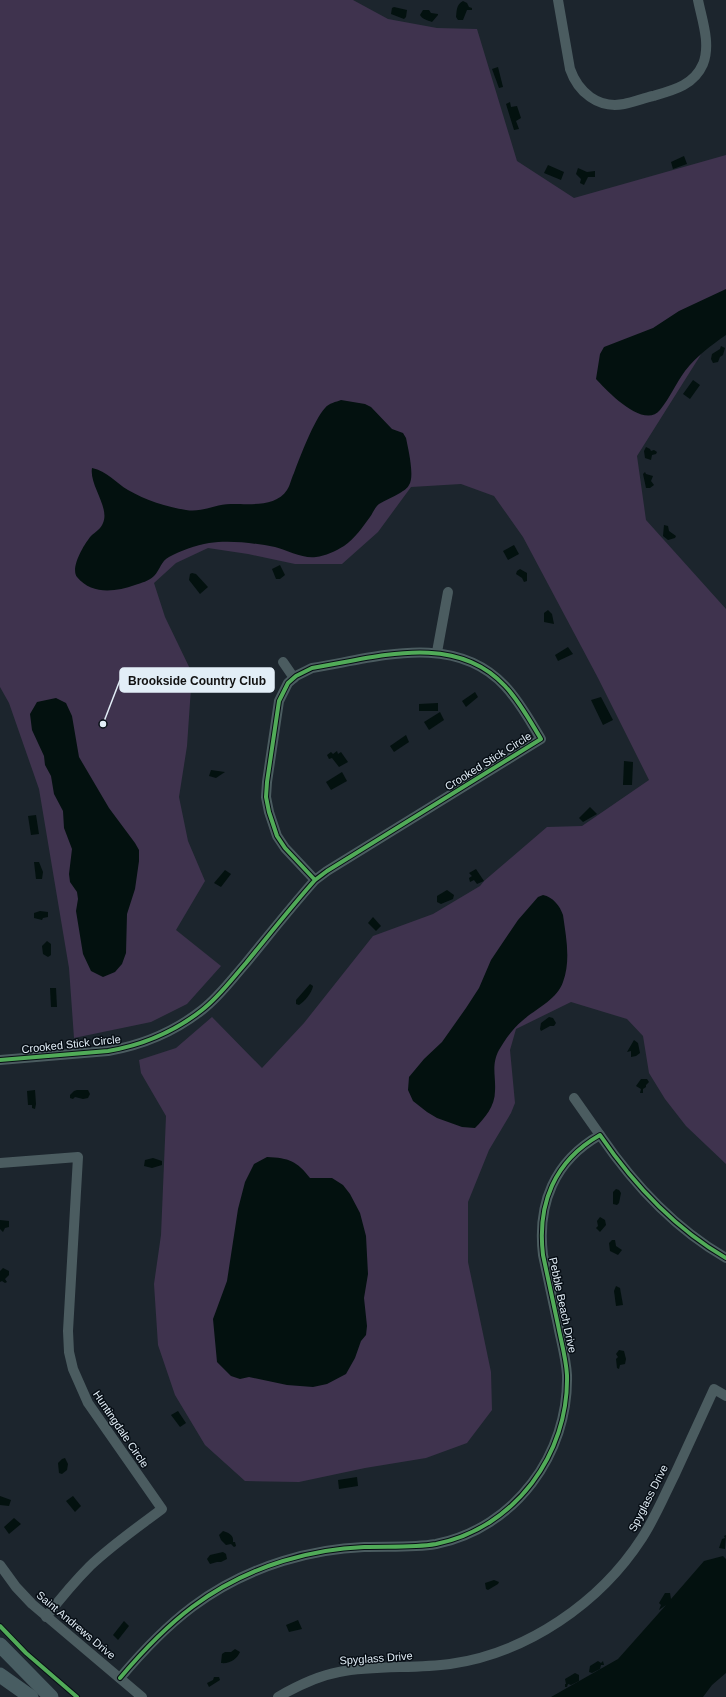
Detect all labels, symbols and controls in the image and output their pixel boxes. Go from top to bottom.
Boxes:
callout: Brookside Country Club [120,668,274,692]
text: Brookside Country Club [128,674,266,688]
street label: Crooked Stick Circle [443,730,533,792]
street label: Crooked Stick Circle [21,1033,121,1055]
street label: Pebble Beach Drive [547,1256,579,1354]
street label: Huntingdale Circle [91,1388,151,1470]
street label: Spyglass Drive [626,1463,670,1533]
street label: Saint Andrews Drive [34,1589,118,1661]
street label: Spyglass Drive [339,1649,413,1667]

